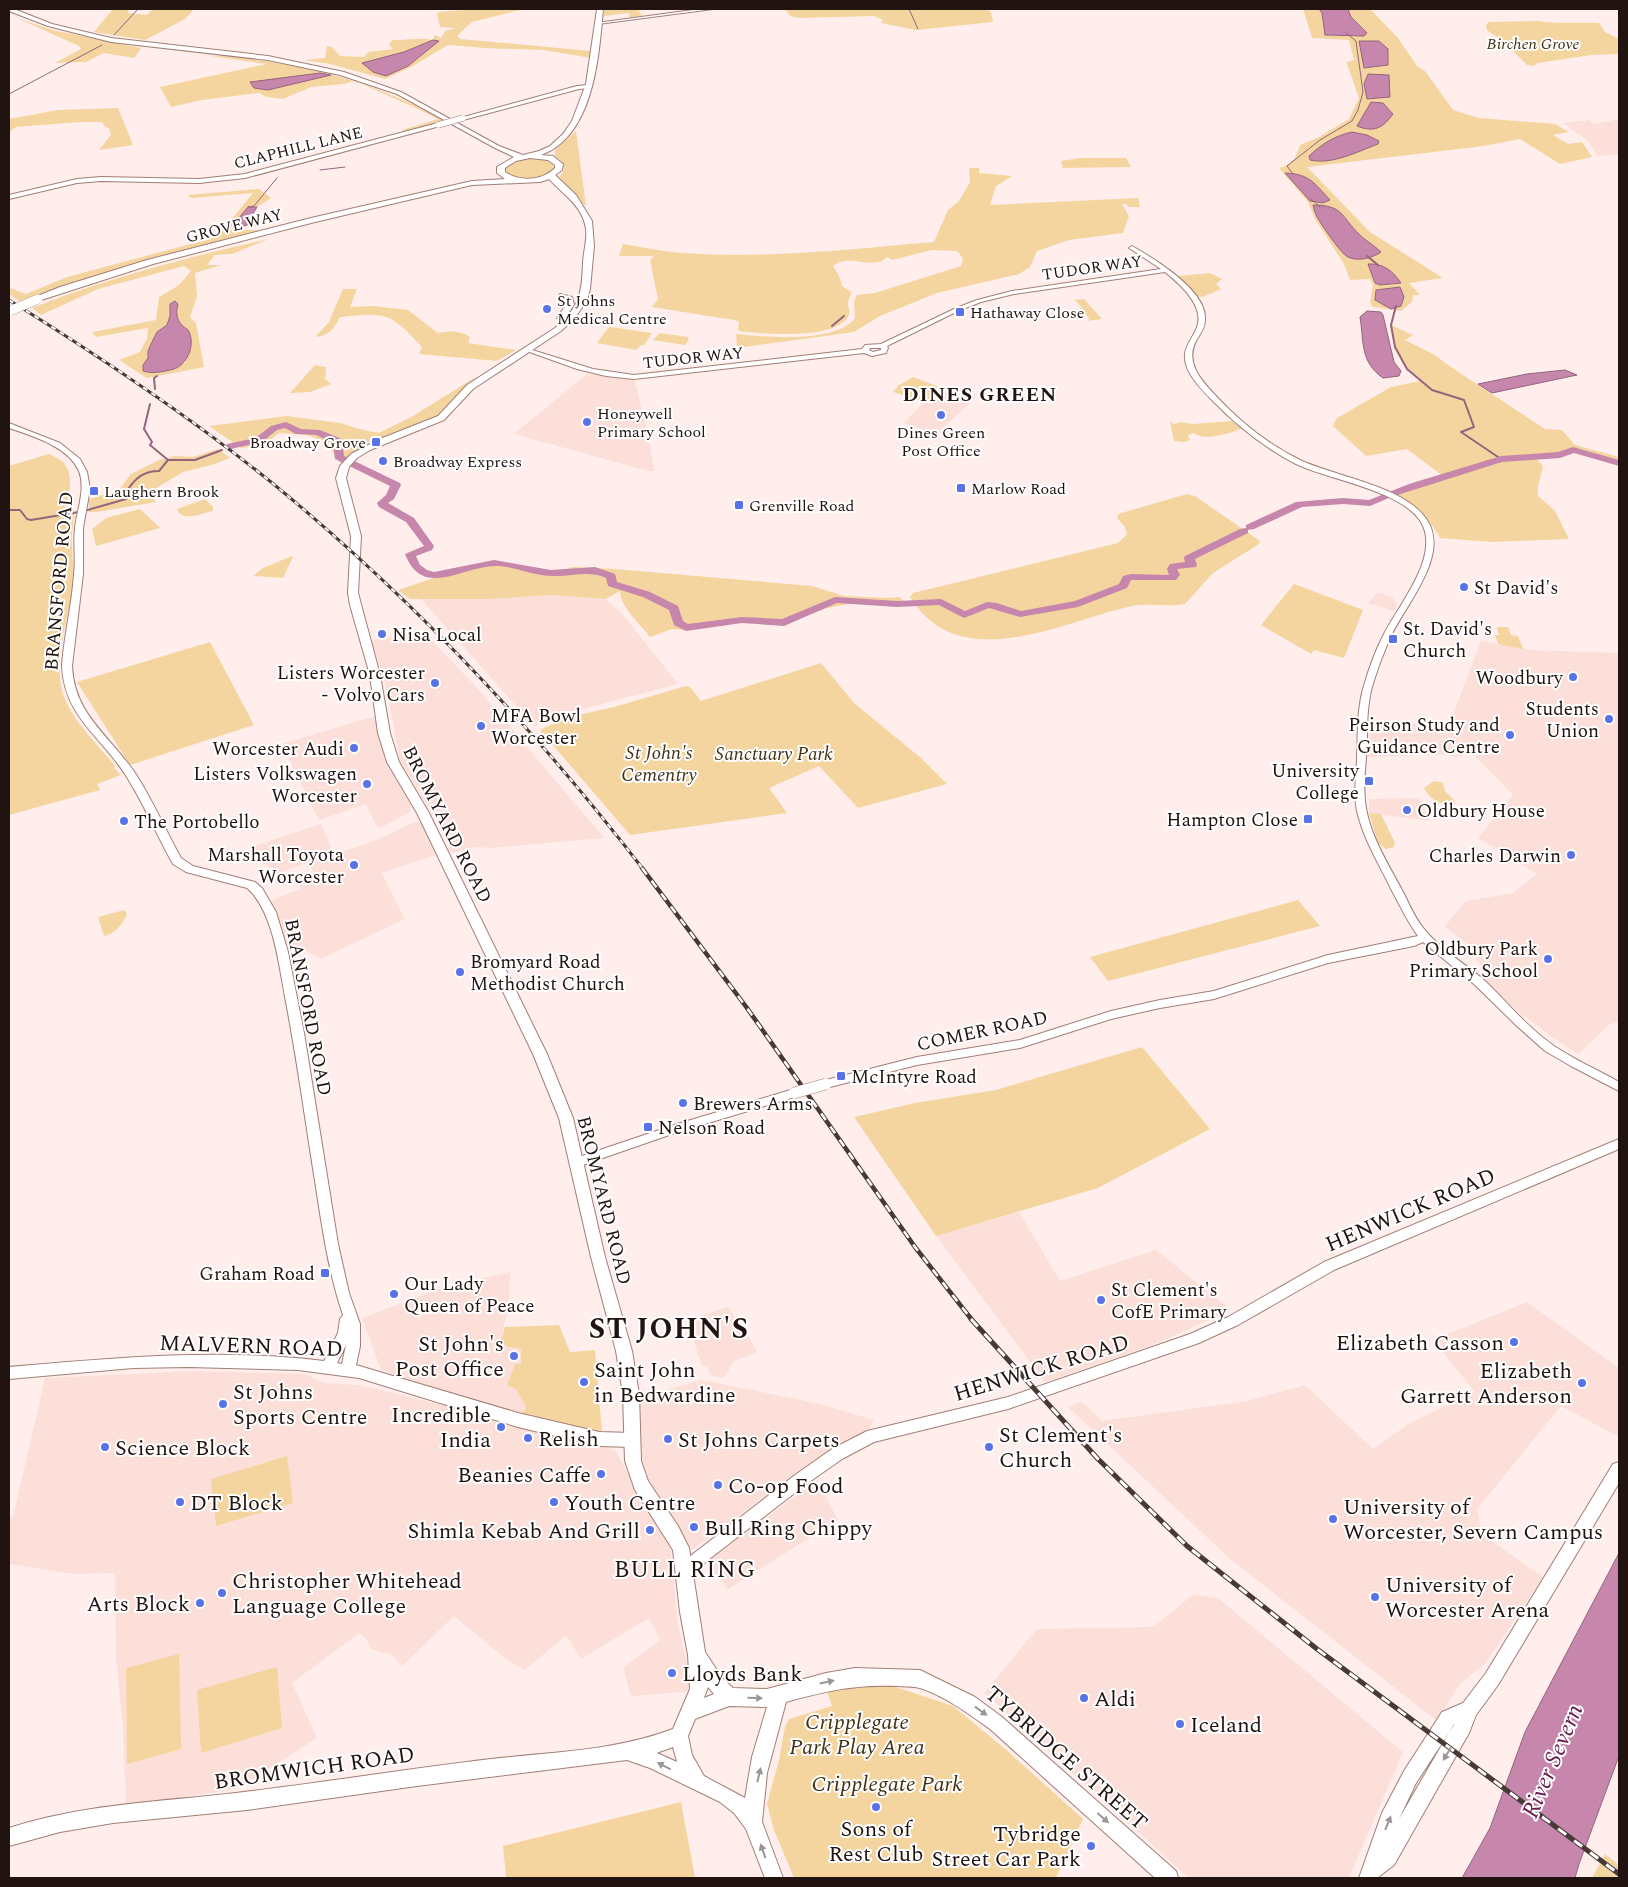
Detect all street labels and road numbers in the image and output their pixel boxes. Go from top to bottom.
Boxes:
street label: CLAPHILL LANE [231,120,365,176]
street label: GROVE WAY [183,202,285,250]
street label: TUDOR WAY [1040,249,1144,287]
street label: TUDOR WAY [642,341,745,375]
street label: BRANSFORD ROAD [37,490,82,672]
street label: BROMYARD ROAD [394,741,499,908]
street label: BRANSFORD ROAD [276,916,339,1098]
street label: COMER ROAD [914,1003,1050,1060]
street label: BROMYARD ROAD [569,1113,639,1288]
street label: HENWICK ROAD [1320,1160,1501,1261]
street label: HENWICK ROAD [950,1326,1133,1411]
street label: MALVERN ROAD [159,1327,343,1366]
street label: TYBRIDGE STREET [977,1678,1155,1838]
street label: BROMWICH ROAD [212,1738,417,1799]

